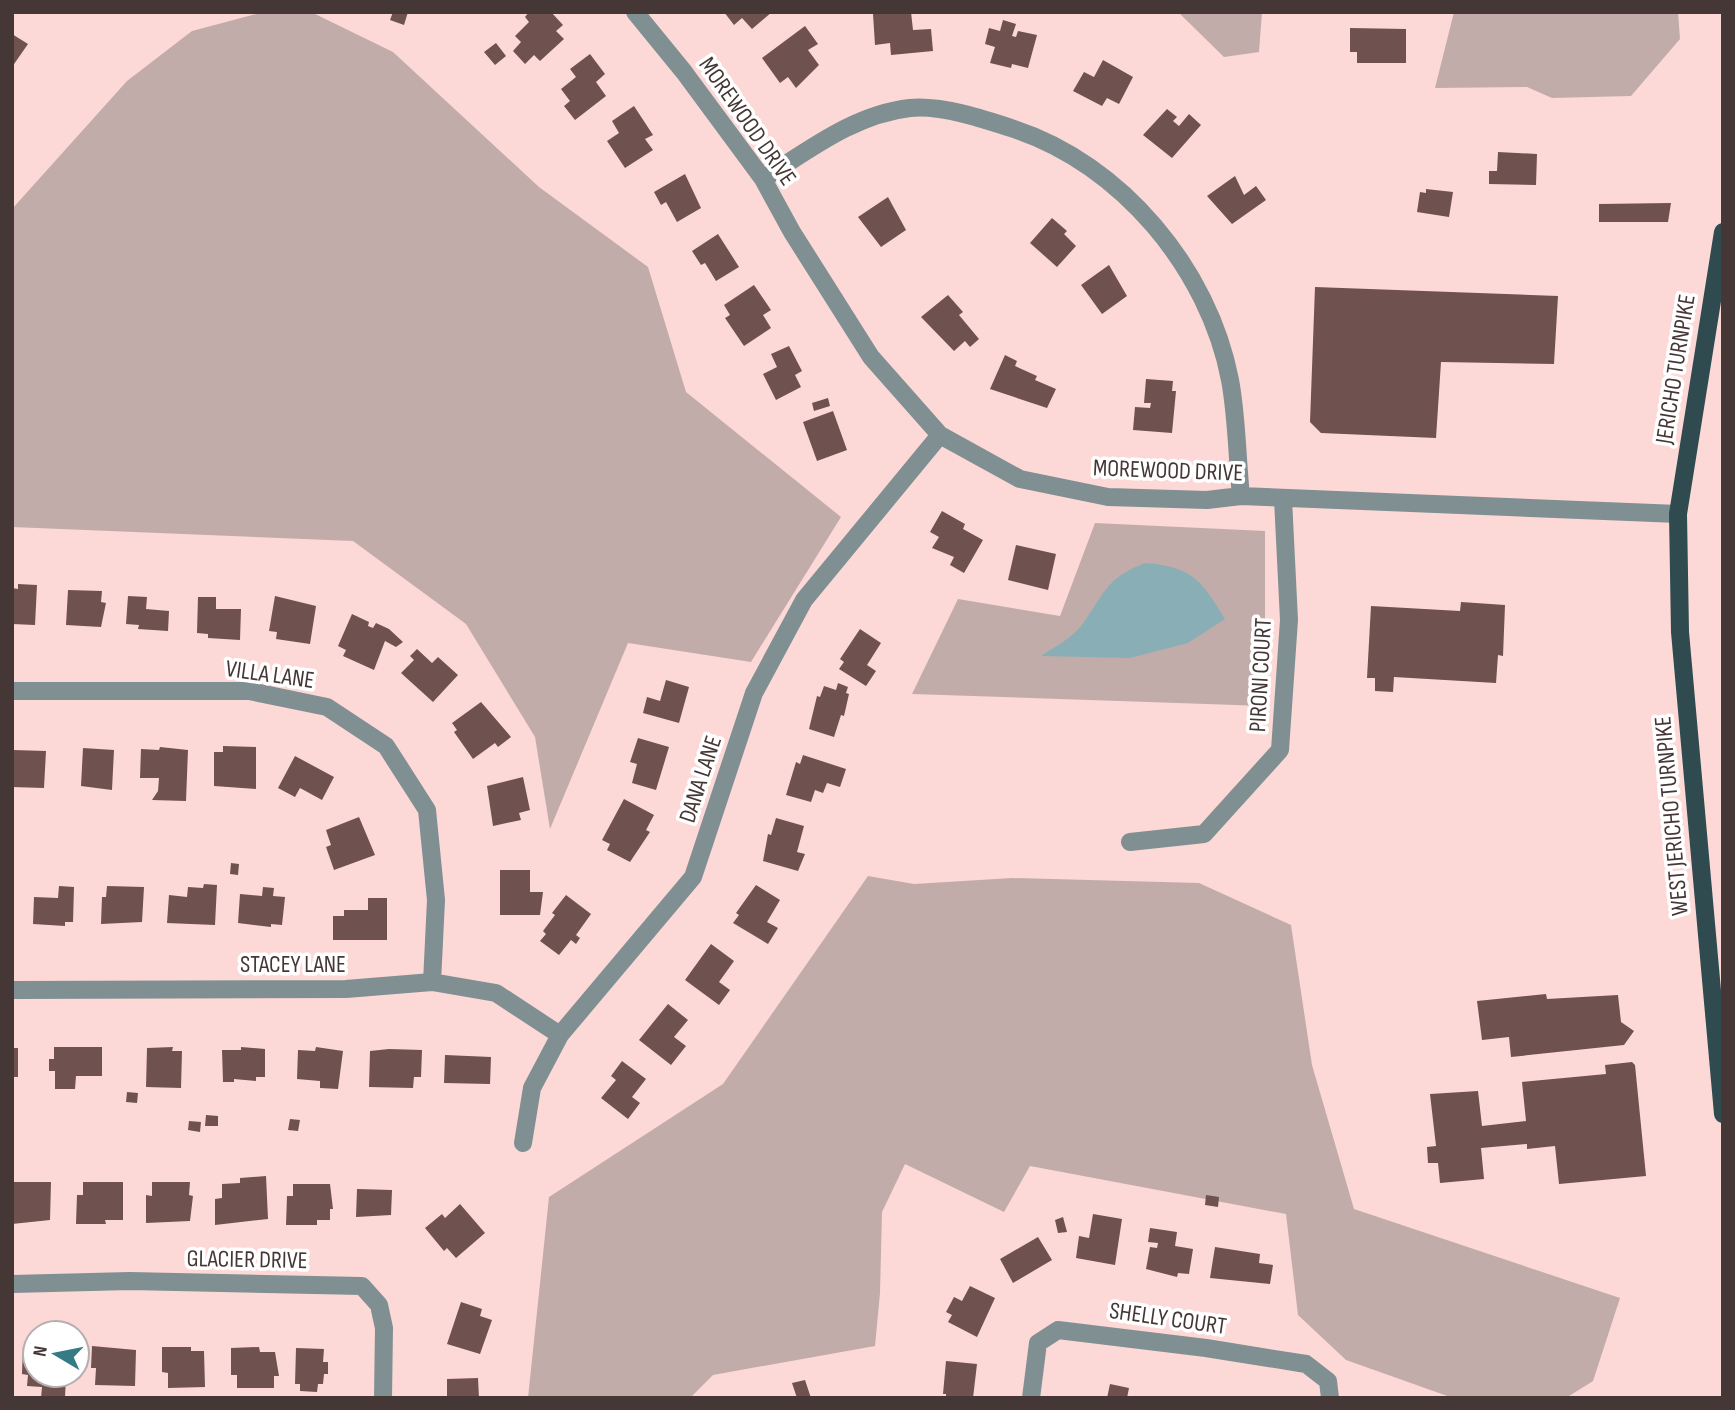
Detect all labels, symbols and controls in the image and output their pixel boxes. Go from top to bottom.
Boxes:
street label: MOREWOOD DRIVE [693,51,803,191]
street label: JERICHO TURNPIKE [1649,292,1702,447]
street label: MOREWOOD DRIVE [1092,453,1244,488]
street label: PIRONI COURT [1243,617,1278,733]
street label: VILLA LANE [224,654,316,695]
street label: WEST JERICHO TURNPIKE [1648,715,1695,917]
street label: DANA LANE [673,732,728,826]
street label: STACEY LANE [240,950,346,979]
street label: GLACIER DRIVE [186,1244,308,1275]
street label: SHELLY COURT [1107,1296,1229,1341]
north arrow [21,1319,91,1389]
text: N [29,1344,53,1358]

